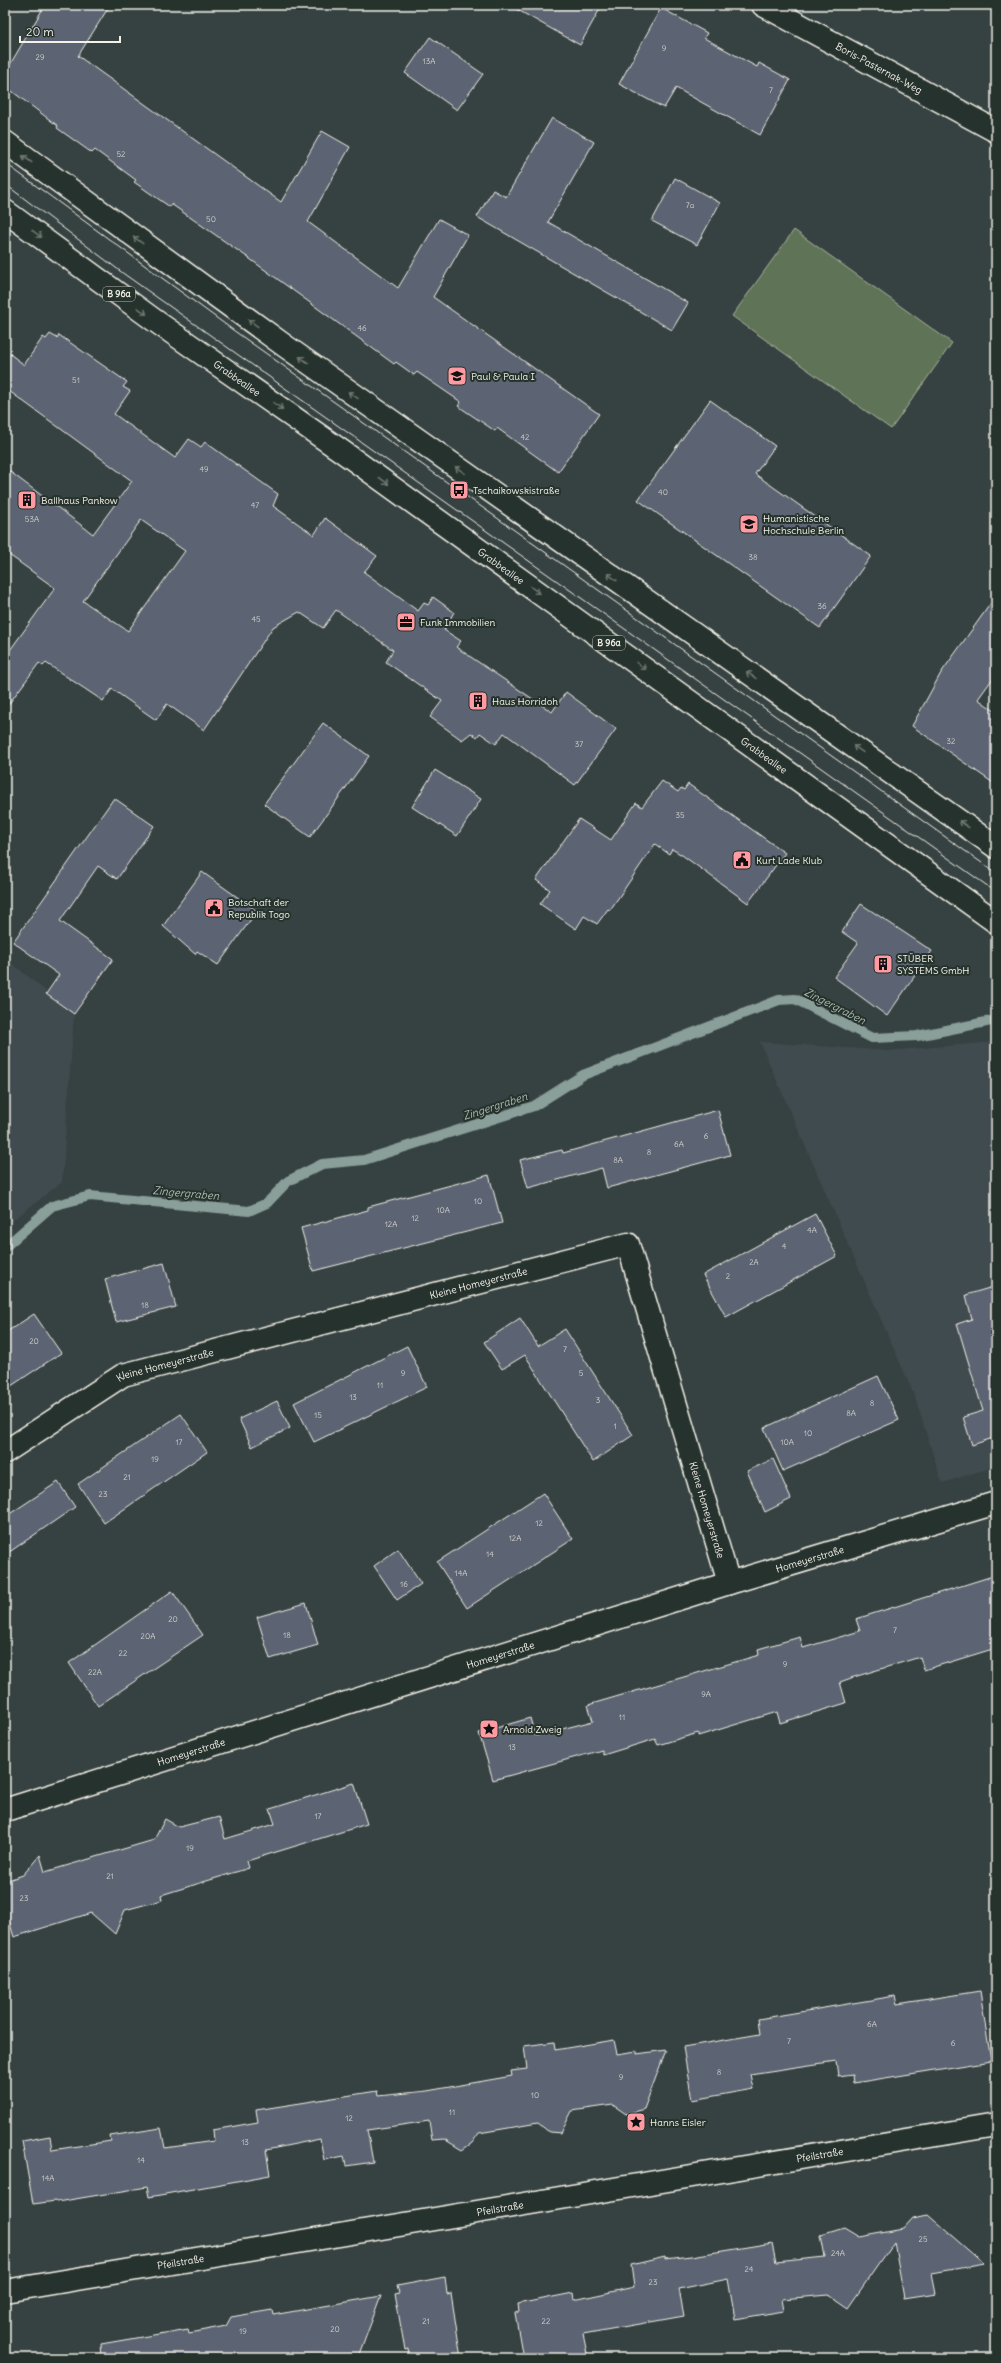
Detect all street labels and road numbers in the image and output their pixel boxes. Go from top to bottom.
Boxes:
street label: Boris-Pasternak-Weg [833,40,924,97]
road number: B 96a [103,287,135,301]
street label: Grabbeallee [211,358,263,399]
street label: Grabbeallee [475,545,527,587]
road number: B 96a [593,636,625,650]
street label: Grabbeallee [738,734,790,777]
street label: Kleine Homeyerstraße [428,1264,529,1302]
street label: Kleine Homeyerstraße [114,1346,215,1385]
street label: Kleine Homeyerstraße [686,1460,727,1560]
street label: Homeyerstraße [774,1543,846,1576]
street label: Homeyerstraße [465,1638,536,1672]
street label: Homeyerstraße [156,1735,227,1769]
street label: Pfeilstraße [795,2145,844,2165]
street label: Pfeilstraße [476,2198,525,2219]
street label: Pfeilstraße [156,2252,205,2272]

